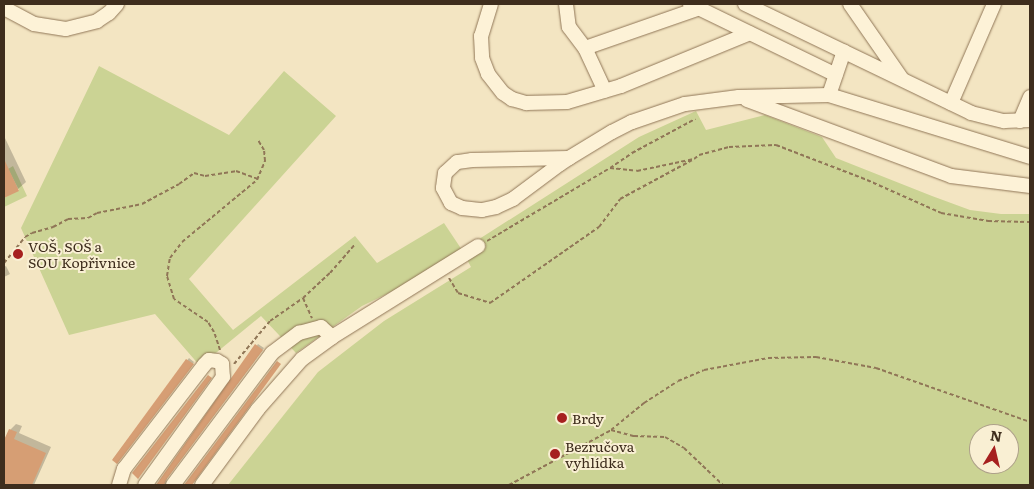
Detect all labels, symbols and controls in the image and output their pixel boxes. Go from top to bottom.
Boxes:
place label: VOŠ, SOŠ a SOU Kopřivnice [28,238,135,270]
marker: VOŠ, SOŠ a SOU Kopřivnice [12,248,24,260]
place label: Brdy [572,410,604,426]
marker: Brdy [556,412,568,424]
north arrow [969,424,1019,474]
text: N [989,424,1004,446]
place label: Bezručova vyhlídka [565,438,634,471]
marker: Bezručova vyhlídka [549,448,561,460]

